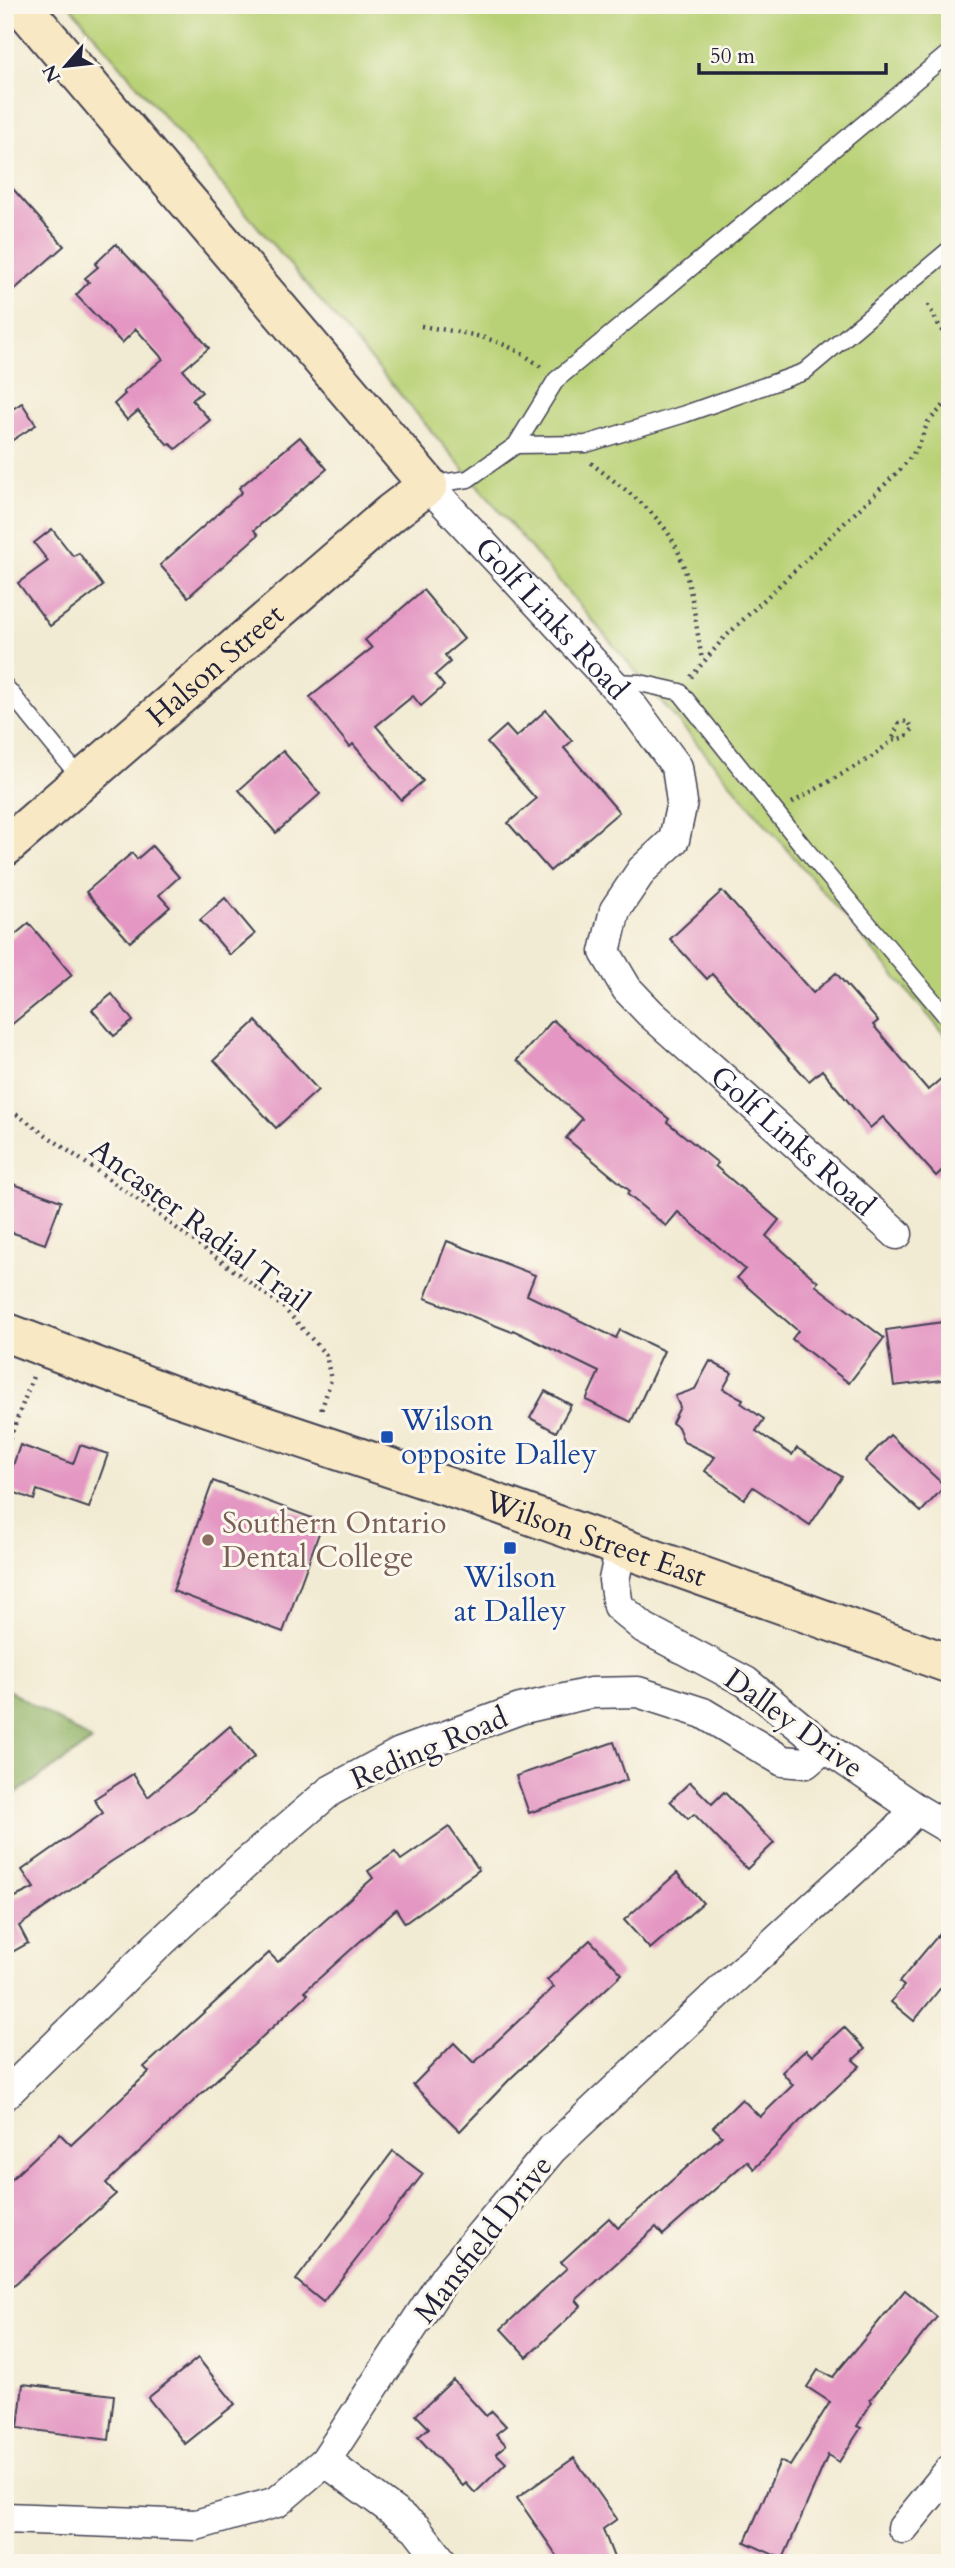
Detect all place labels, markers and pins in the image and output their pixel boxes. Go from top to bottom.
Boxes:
place label: Wilson opposite Dalley [400,1400,597,1475]
marker: Wilson opposite Dalley [379,1429,395,1445]
place label: Southern Ontario Dental College [222,1503,446,1578]
marker: Southern Ontario Dental College [200,1532,216,1548]
marker: Wilson at Dalley [502,1540,518,1556]
place label: Wilson at Dalley [454,1557,566,1632]

